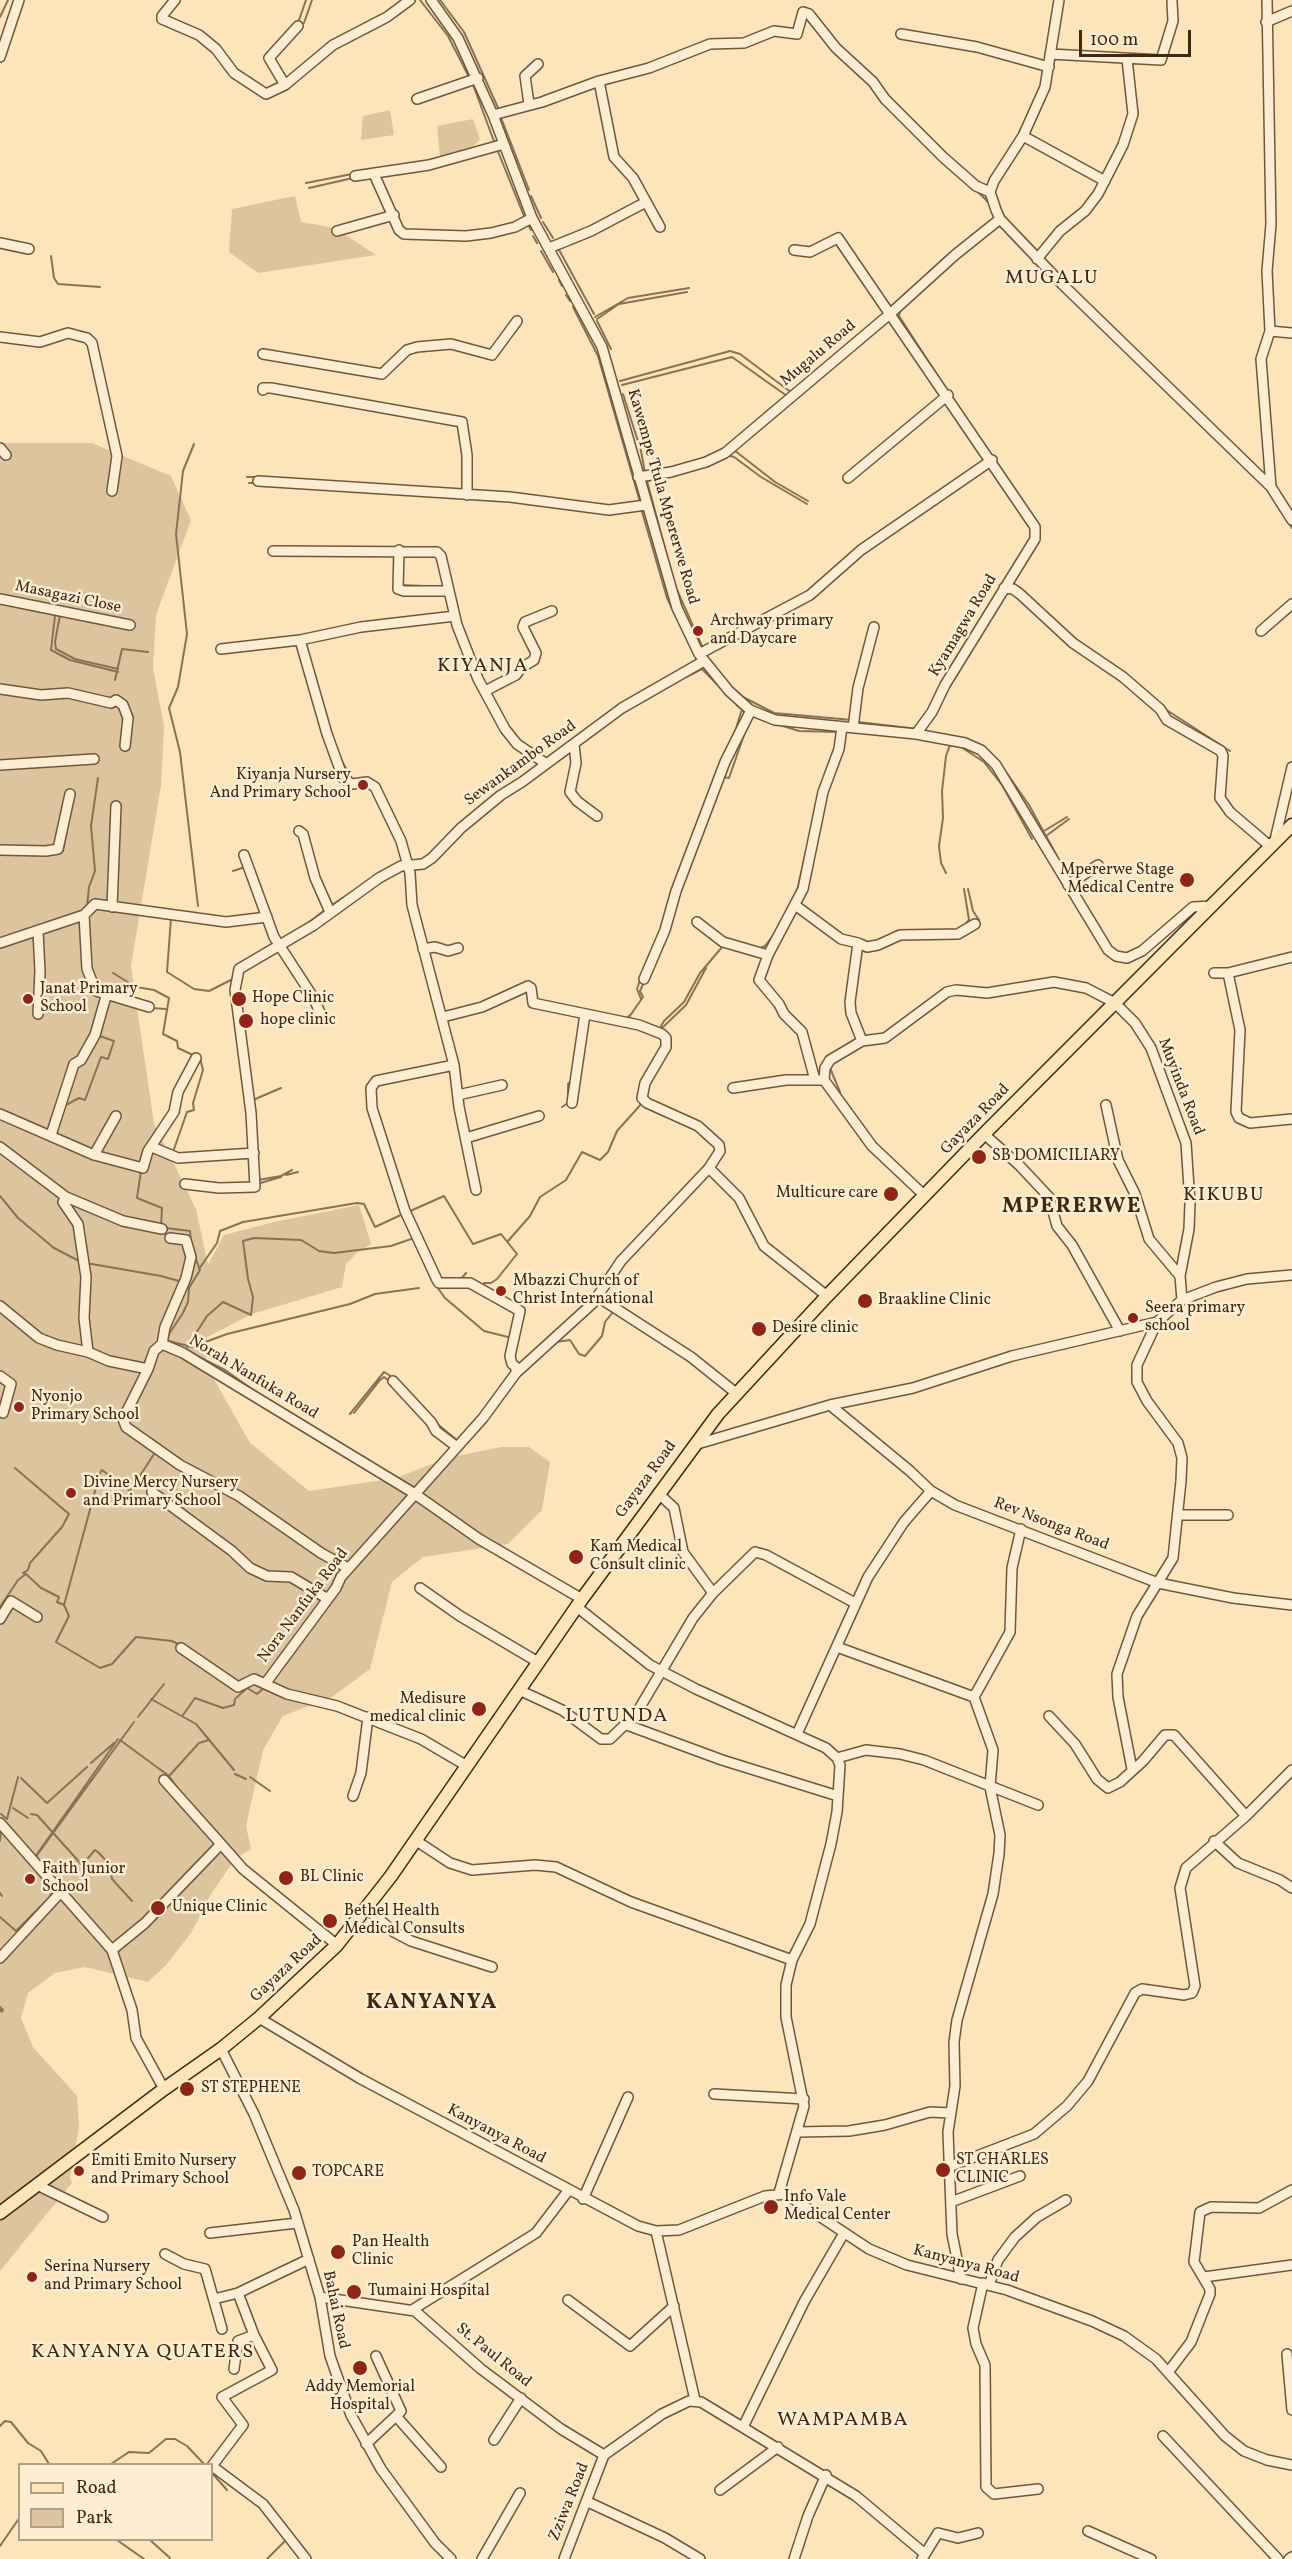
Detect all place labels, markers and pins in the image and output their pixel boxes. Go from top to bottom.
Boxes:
place label: Archway primary and Daycare [710,612,834,650]
marker: Archway primary and Daycare [691,624,705,638]
place label: Kiyanja Nursery And Primary School [210,766,351,804]
marker: Kiyanja Nursery And Primary School [356,778,370,792]
place label: Mpererwe Stage Medical Centre [1060,861,1174,899]
marker: Mpererwe Stage Medical Centre [1178,871,1196,889]
place label: Janat Primary School [40,980,138,1018]
place label: Hope Clinic [252,989,334,1009]
marker: Hope Clinic [230,990,248,1008]
marker: Janat Primary School [21,992,35,1006]
place label: hope clinic [260,1011,336,1031]
marker: hope clinic [237,1012,255,1030]
place label: SB DOMICILIARY [992,1147,1120,1167]
marker: SB DOMICILIARY [970,1148,988,1166]
place label: Multicure care [776,1184,878,1204]
marker: Multicure care [882,1185,900,1203]
place label: Mbazzi Church of Christ International [513,1272,654,1310]
marker: Mbazzi Church of Christ International [494,1284,508,1298]
place label: Braakline Clinic [878,1291,991,1311]
marker: Braakline Clinic [856,1292,874,1310]
place label: Seera primary school [1145,1299,1245,1337]
marker: Seera primary school [1126,1311,1140,1325]
place label: Desire clinic [772,1319,858,1339]
marker: Desire clinic [750,1320,768,1338]
place label: Nyonjo Primary School [31,1388,139,1426]
marker: Nyonjo Primary School [12,1400,26,1414]
place label: Divine Mercy Nursery and Primary School [83,1474,238,1512]
marker: Divine Mercy Nursery and Primary School [64,1486,78,1500]
place label: Kam Medical Consult clinic [590,1538,686,1576]
marker: Kam Medical Consult clinic [567,1548,585,1566]
place label: Medisure medical clinic [369,1690,466,1728]
marker: Medisure medical clinic [470,1700,488,1718]
place label: Faith Junior School [42,1860,125,1898]
place label: BL Clinic [300,1868,364,1888]
marker: BL Clinic [277,1869,295,1887]
marker: Faith Junior School [23,1872,37,1886]
place label: Unique Clinic [172,1898,267,1918]
marker: Unique Clinic [149,1899,167,1917]
place label: Bethel Health Medical Consults [344,1902,465,1940]
marker: Bethel Health Medical Consults [321,1912,339,1930]
place label: ST STEPHENE [201,2079,301,2099]
marker: ST STEPHENE [178,2080,196,2098]
place label: ST CHARLES CLINIC [956,2151,1049,2189]
place label: Emiti Emito Nursery and Primary School [91,2152,236,2190]
marker: ST CHARLES CLINIC [934,2161,952,2179]
place label: TOPCARE [312,2163,384,2183]
marker: Emiti Emito Nursery and Primary School [72,2164,86,2178]
marker: TOPCARE [290,2164,308,2182]
place label: Info Vale Medical Center [784,2188,890,2226]
marker: Info Vale Medical Center [762,2198,780,2216]
place label: Pan Health Clinic [352,2233,430,2271]
marker: Pan Health Clinic [329,2243,347,2261]
place label: Serina Nursery and Primary School [44,2258,182,2296]
marker: Serina Nursery and Primary School [25,2270,39,2284]
place label: Tumaini Hospital [368,2282,490,2302]
marker: Tumaini Hospital [345,2283,363,2301]
marker: Addy Memorial Hospital [351,2359,369,2377]
place label: Addy Memorial Hospital [305,2378,415,2416]

